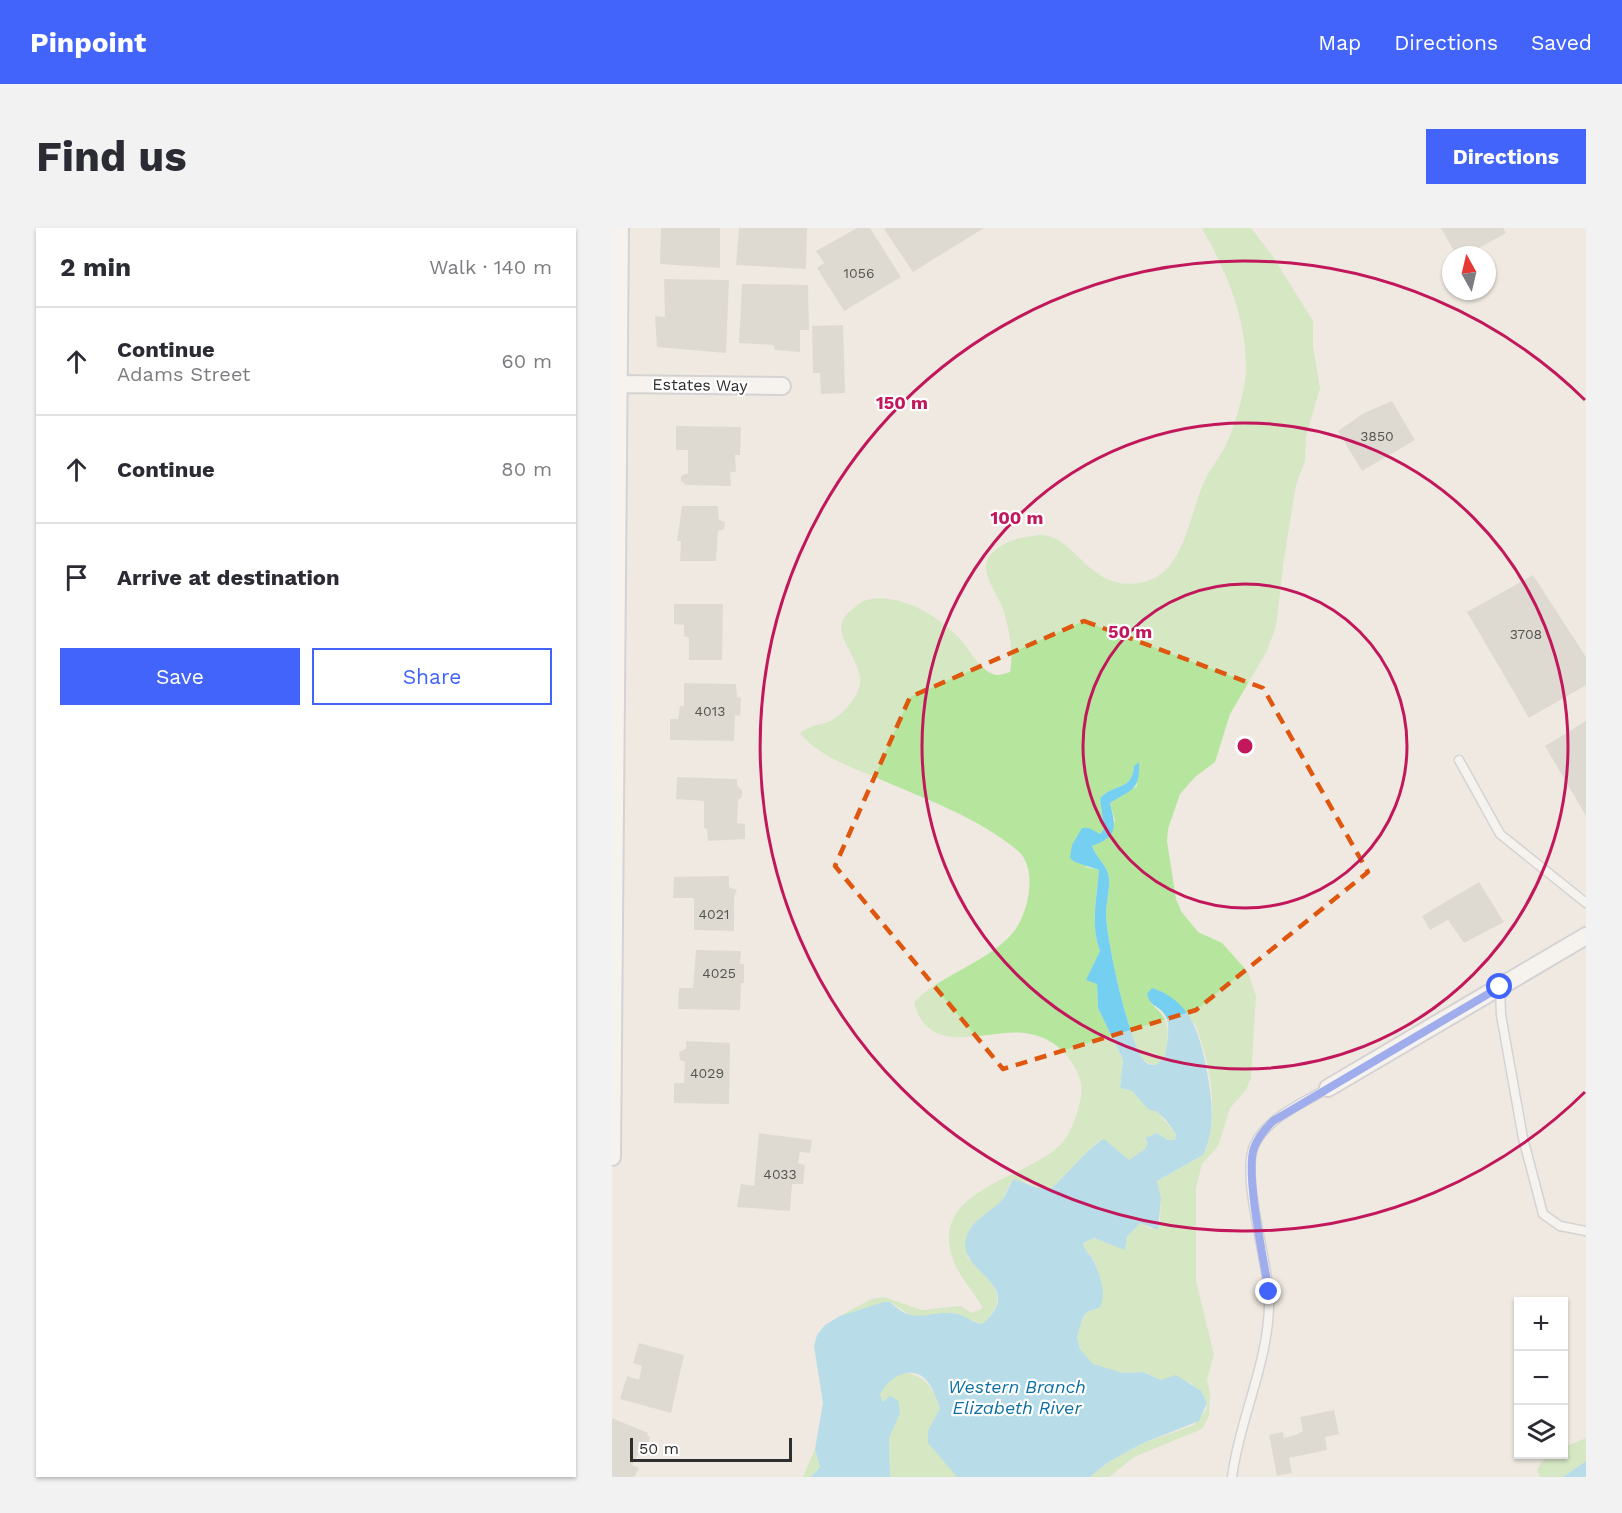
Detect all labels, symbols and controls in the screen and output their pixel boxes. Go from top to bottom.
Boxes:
text: Pinpoint [30,26,146,59]
text: Map [1318,30,1361,55]
text: Directions [1394,30,1498,55]
text: Saved [1531,30,1592,55]
button: Directions [1426,129,1586,184]
text: Find us [36,132,187,181]
north arrow [1442,246,1496,300]
text: 2 min [60,252,131,282]
text: Walk · 140 m [429,255,552,279]
house number: 1056 [844,265,874,281]
text: Continue [117,337,215,362]
icon: ahead [60,345,93,378]
text: 60 m [502,349,552,373]
text: Adams Street [117,362,251,386]
street label: Estates Way [652,375,748,395]
text: 150 m [876,392,928,413]
house number: 3850 [1360,428,1394,444]
icon: ahead [60,453,93,486]
text: Continue [117,457,215,482]
text: 80 m [501,457,552,481]
text: 100 m [990,507,1044,528]
icon: arrive [60,561,93,594]
text: Arrive at destination [117,565,340,590]
text: 50 m [1108,621,1152,642]
house number: 3708 [1510,626,1542,642]
button: Save [60,648,300,705]
button: Share [312,648,552,705]
house number: 4013 [695,703,725,719]
centre of rings [1235,736,1255,756]
house number: 4021 [699,906,729,922]
house number: 4025 [702,965,736,981]
route start [1486,973,1512,999]
house number: 4029 [690,1065,724,1081]
house number: 4033 [763,1166,797,1182]
route end [1255,1278,1281,1304]
map controls [1514,1297,1568,1459]
button: + [1514,1297,1568,1351]
button: − [1514,1351,1568,1405]
water label: Western Branch Elizabeth River [948,1376,1086,1418]
button: layers [1514,1405,1568,1459]
scale bar [630,1435,792,1462]
text: 50 m [639,1439,679,1458]

